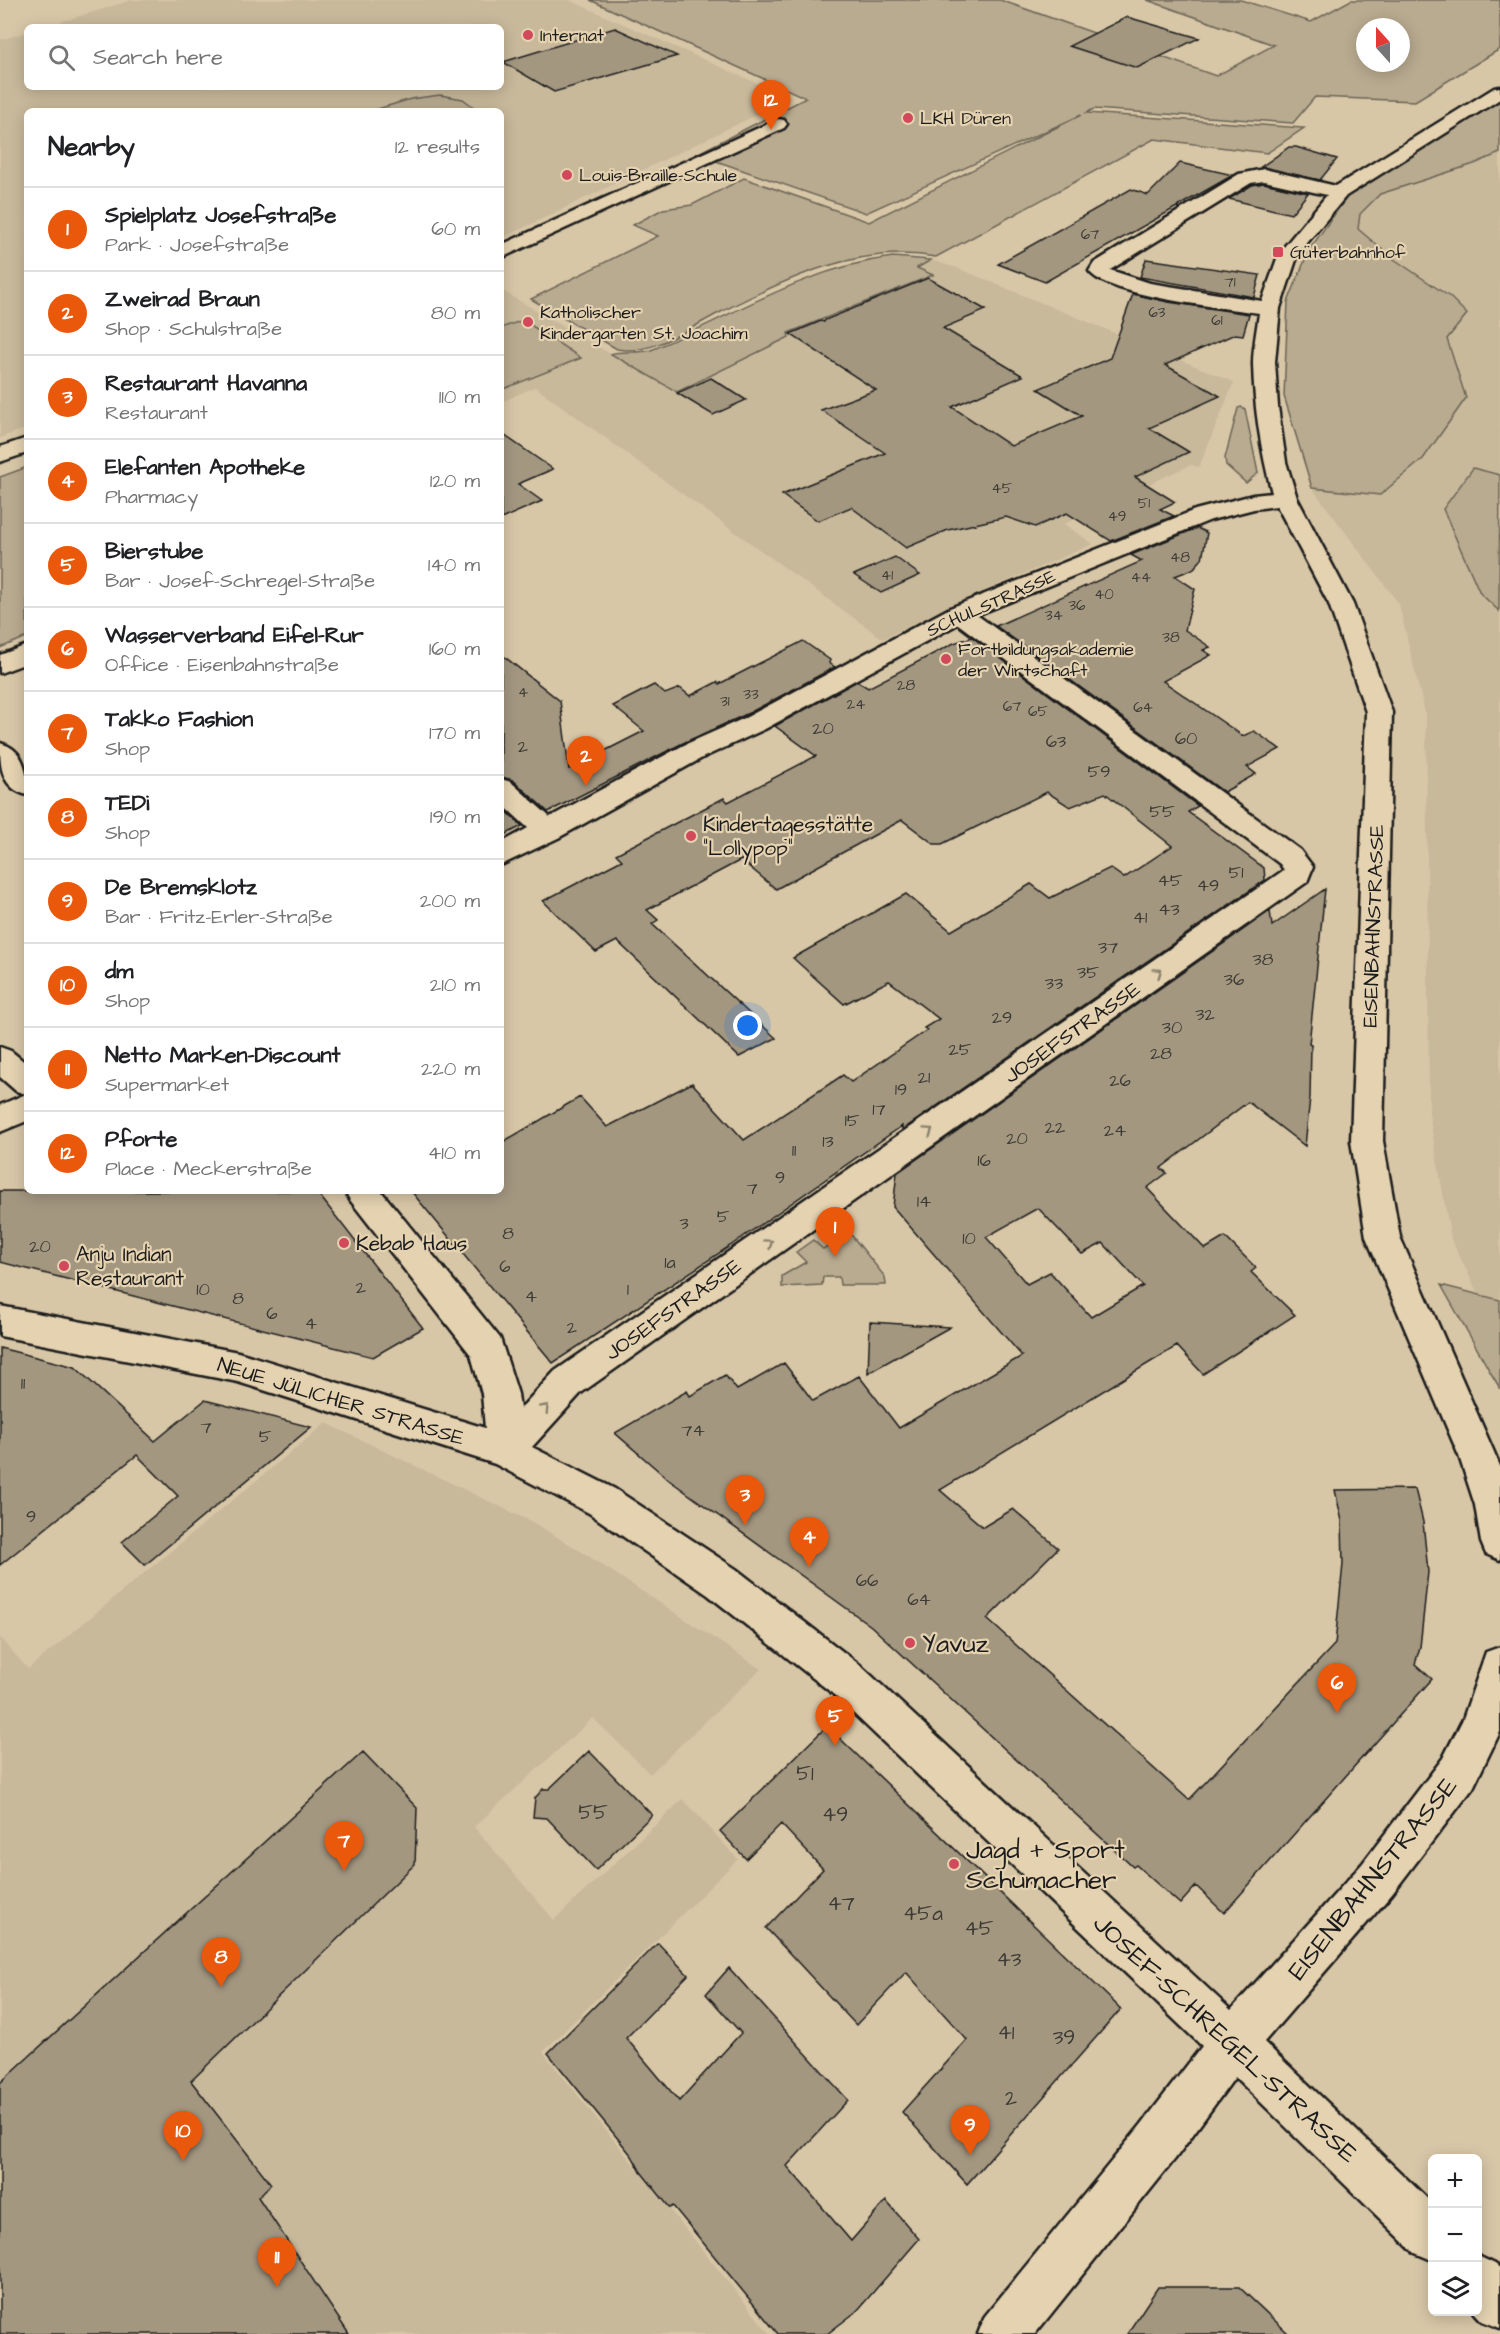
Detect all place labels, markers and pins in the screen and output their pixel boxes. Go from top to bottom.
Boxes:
place label: Internat [540,23,605,48]
marker: Internat [521,28,535,42]
pin: 12 [752,80,790,130]
place label: LKH Düren [920,106,1011,131]
marker: LKH Düren [901,111,915,125]
place label: Louis-Braille-Schule [579,163,738,188]
marker: Louis-Braille-Schule [560,168,574,182]
place label: Güterbahnhof [1290,240,1406,265]
marker: Güterbahnhof [1271,245,1285,259]
place label: Katholischer Kindergarten St. Joachim [540,300,748,347]
marker: Katholischer Kindergarten St. Joachim [521,315,535,329]
place label: Fortbildungsakademie der Wirtschaft [958,637,1134,683]
marker: Fortbildungsakademie der Wirtschaft [939,652,953,666]
pin: 2 [566,736,606,786]
place label: Kindertagesstätte "Lollypop" [703,810,873,865]
marker: Kindertagesstätte "Lollypop" [684,829,698,843]
pin: 1 [816,1208,854,1257]
place label: Kebab Haus [356,1229,467,1258]
marker: Kebab Haus [337,1236,351,1250]
place label: Anju Indian Restaurant [76,1240,184,1293]
marker: Anju Indian Restaurant [57,1259,71,1273]
pin: 3 [726,1476,764,1525]
pin: 4 [790,1518,828,1567]
place label: Yavuz [922,1626,989,1662]
marker: Yavuz [903,1636,917,1650]
pin: 6 [1318,1664,1356,1713]
pin: 5 [816,1696,854,1746]
pin: 7 [324,1822,364,1871]
place label: Jagd + Sport Schumacher [966,1832,1125,1898]
marker: Jagd + Sport Schumacher [947,1857,961,1871]
pin: 8 [202,1938,240,1987]
pin: 9 [950,2106,990,2155]
pin: 10 [164,2112,202,2161]
pin: 11 [258,2238,296,2287]

